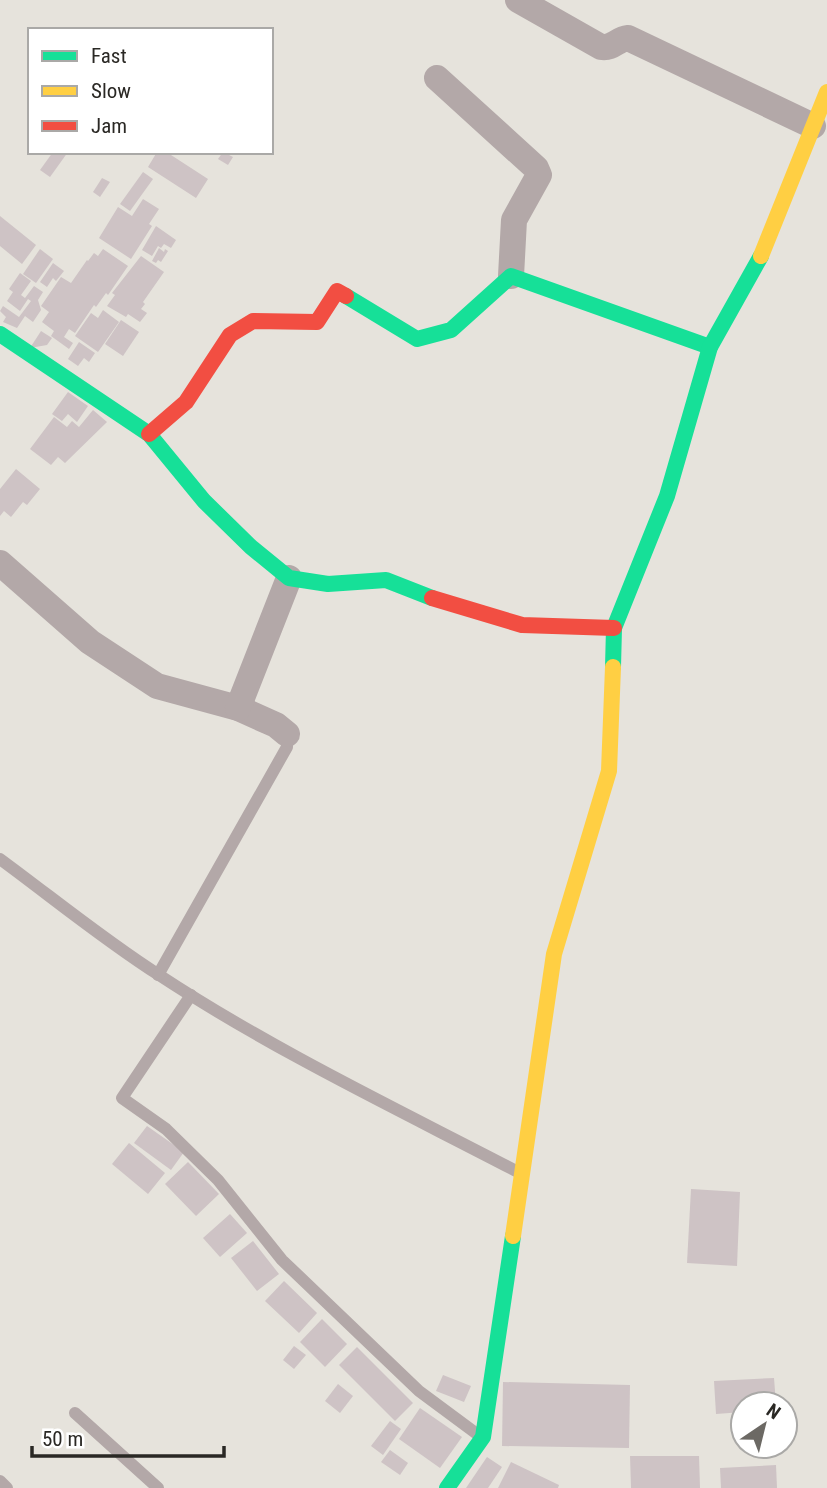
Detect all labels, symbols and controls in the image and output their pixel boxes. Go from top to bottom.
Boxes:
legend [28,28,273,154]
text: Fast [91,44,127,68]
text: Slow [91,79,131,103]
text: Jam [91,114,127,138]
north arrow [729,1390,799,1460]
text: N [762,1399,785,1424]
scale bar [32,1414,224,1458]
text: 50 m [42,1427,83,1451]

